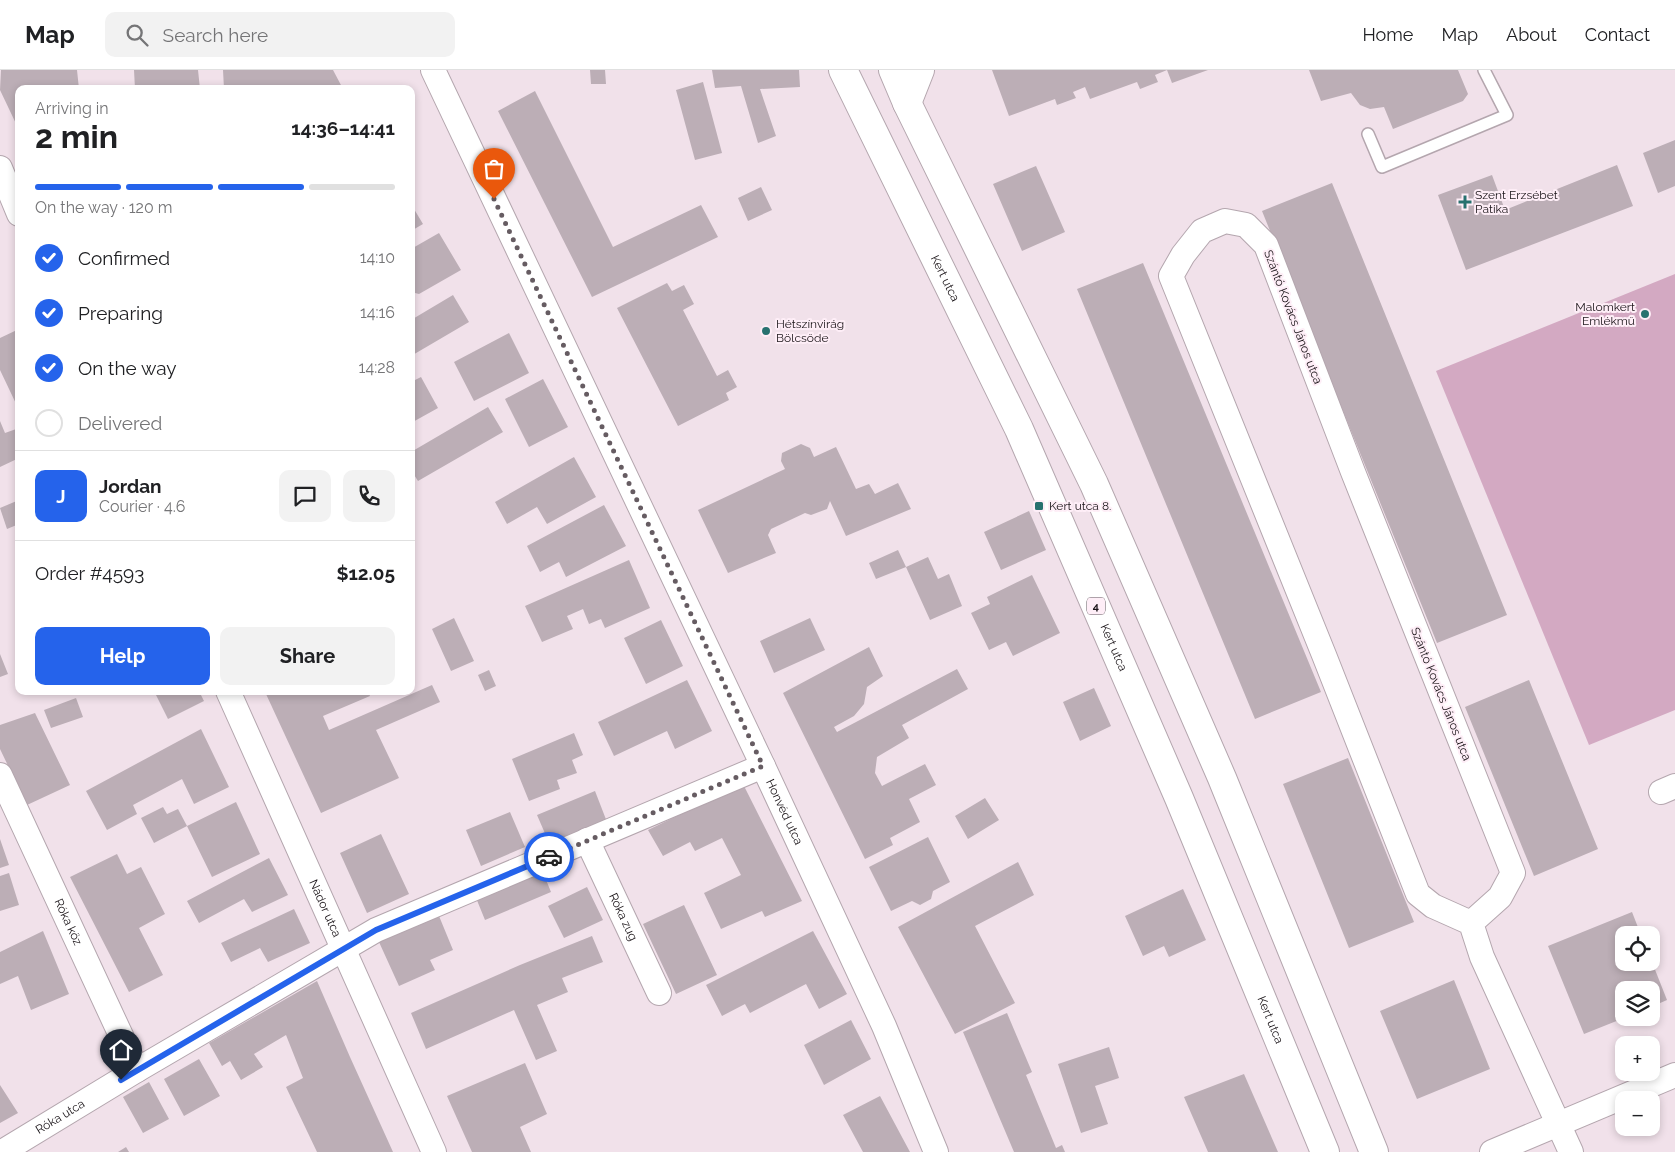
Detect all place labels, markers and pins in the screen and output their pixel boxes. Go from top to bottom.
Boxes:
pin [473,148,515,199]
place label: Szent Erzsébet Patika [1475,188,1558,216]
marker: Szent Erzsébet Patika [1459,196,1471,208]
place label: Malomkert Emlékmű [1575,300,1635,328]
marker: Malomkert Emlékmű [1639,308,1651,320]
place label: Hétszínvirág Bölcsőde [776,317,844,345]
marker: Hétszínvirág Bölcsőde [760,325,772,337]
place label: Kert utca 8. [1049,499,1111,513]
marker: Kert utca 8. [1033,500,1045,512]
pin [100,1029,142,1080]

